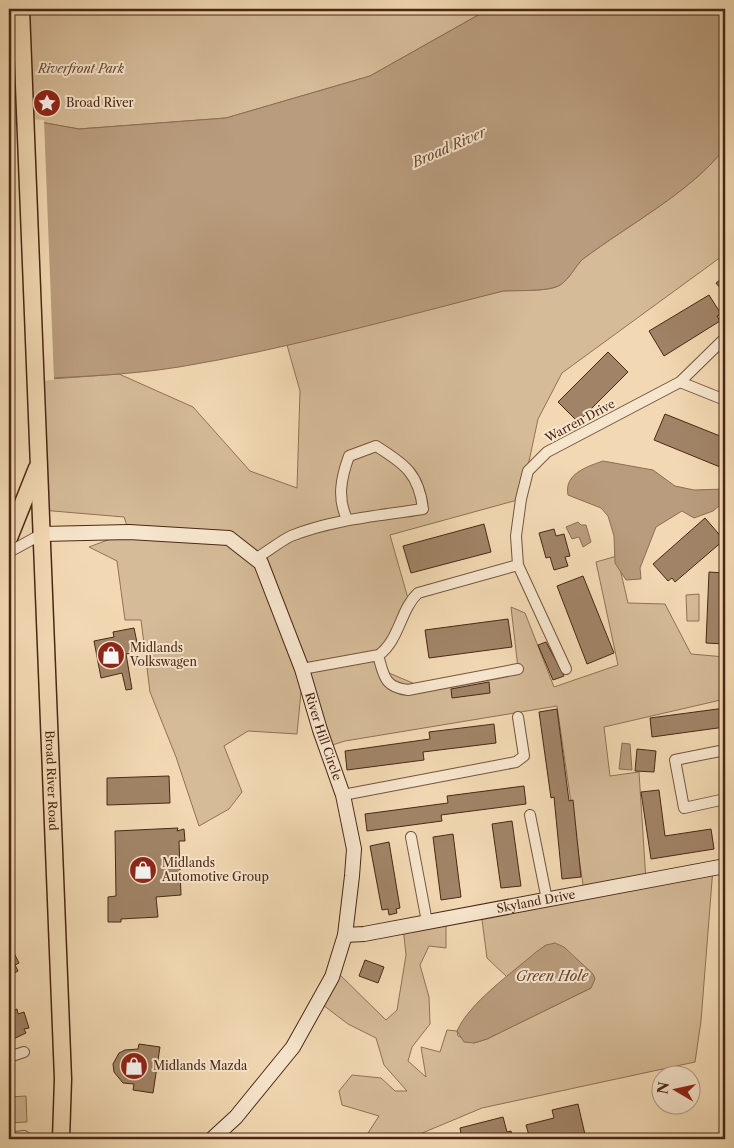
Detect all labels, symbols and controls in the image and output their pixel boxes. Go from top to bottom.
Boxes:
park label: Riverfront Park [37,61,125,76]
place icon: Broad River [32,88,62,118]
place label: Broad River [66,95,134,110]
water label: Broad River [408,122,490,172]
street label: Warren Drive [541,396,618,446]
shop icon: Midlands Volkswagen [96,640,126,670]
place label: Midlands Volkswagen [129,640,198,669]
street label: River Hill Circle [302,690,345,782]
street label: Broad River Road [42,730,61,832]
shop icon: Midlands Automotive Group [128,855,158,885]
place label: Midlands Automotive Group [161,855,269,884]
street label: Skyland Drive [495,886,577,916]
water label: Green Hole [516,967,590,985]
shop icon: Midlands Mazda [119,1051,149,1081]
place label: Midlands Mazda [153,1058,248,1073]
north arrow [652,1066,702,1116]
text: N [653,1081,673,1095]

